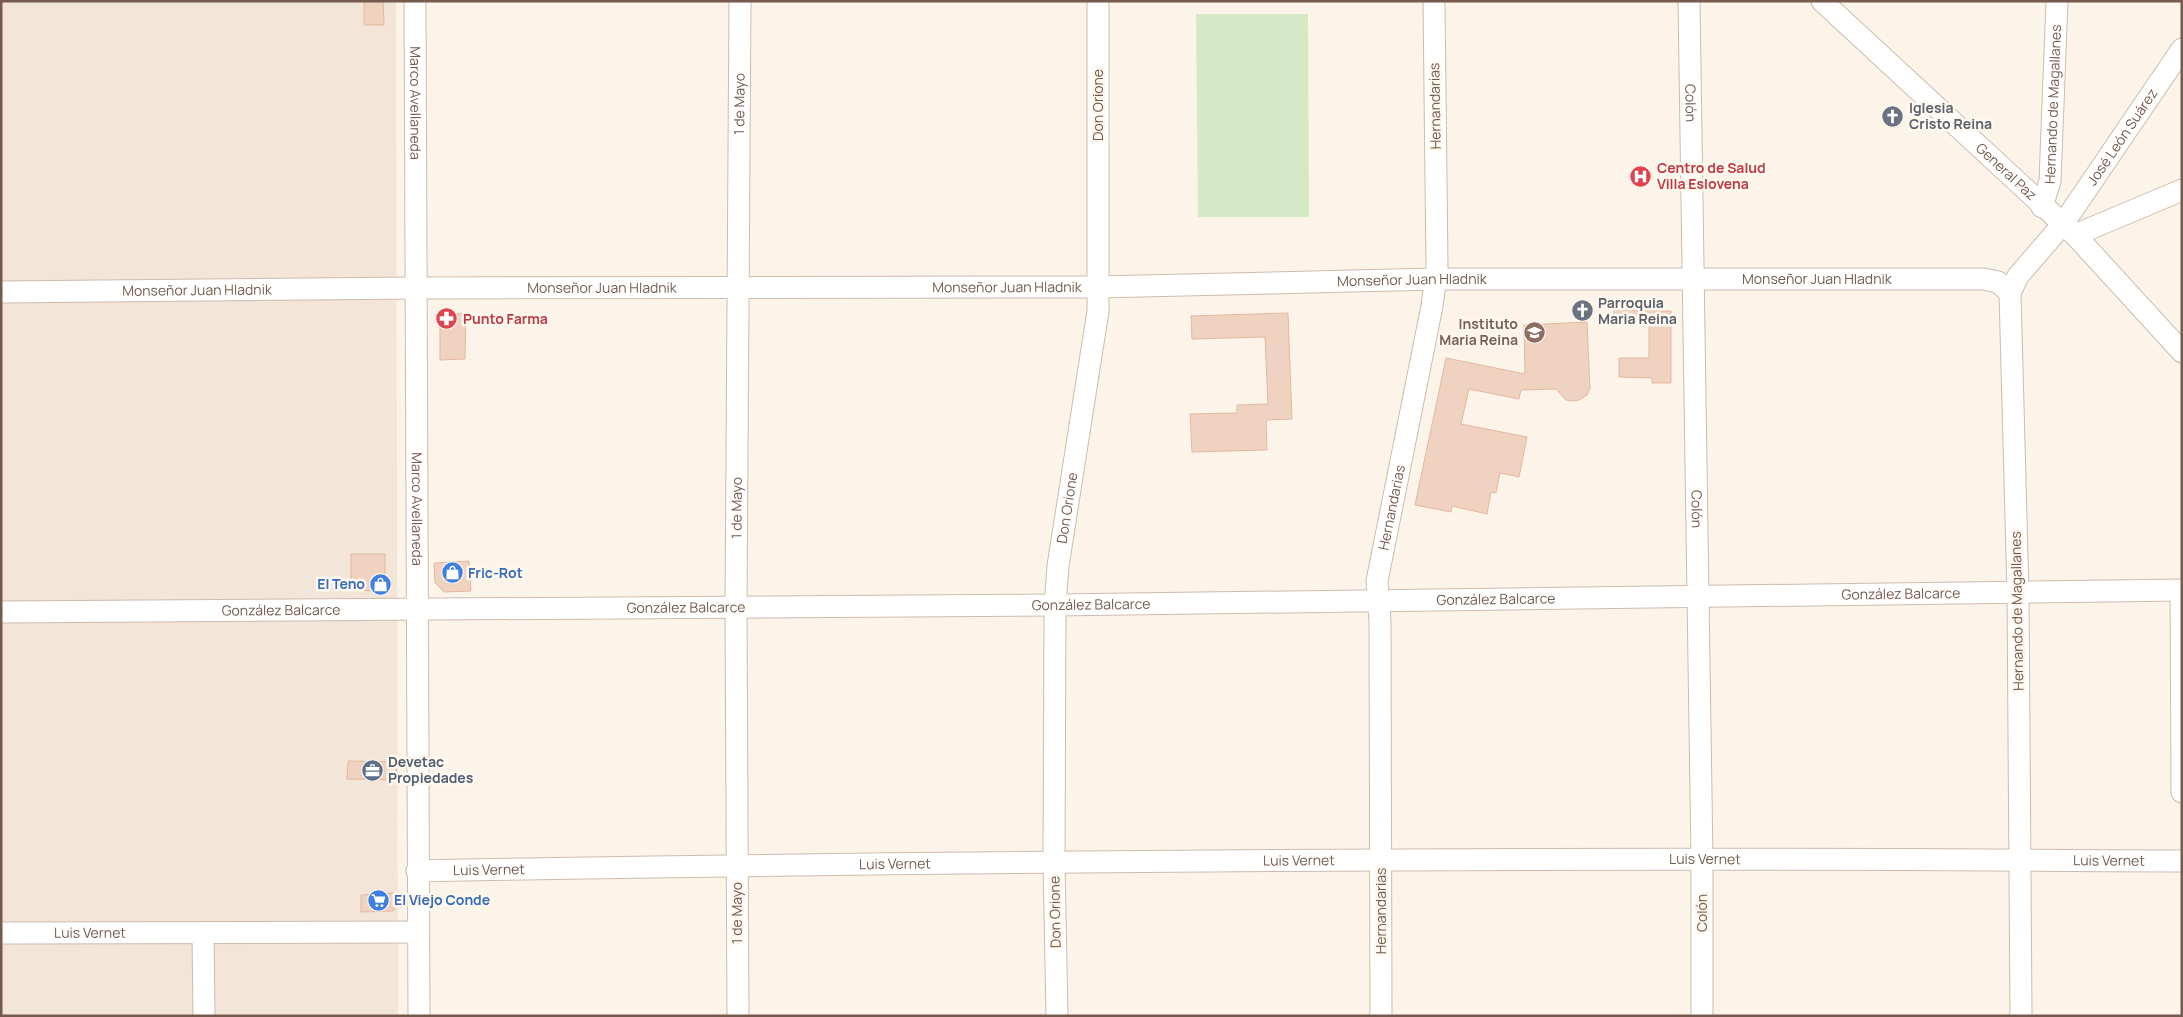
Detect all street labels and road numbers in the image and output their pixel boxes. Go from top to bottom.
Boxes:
street label: Hernando de Magallanes [2040,24,2065,184]
street label: Marco Avellaneda [406,46,426,160]
street label: Hernandarias [1424,62,1445,150]
street label: Don Orione [1088,69,1107,141]
street label: 1 de Mayo [729,73,749,135]
street label: Colón [1681,84,1701,122]
street label: José León Suárez [2082,85,2161,189]
street label: General Paz [1972,138,2041,204]
street label: Monseñor Juan Hladnik [1337,269,1488,290]
street label: Monseñor Juan Hladnik [1742,269,1893,288]
street label: Monseñor Juan Hladnik [932,277,1083,296]
street label: Monseñor Juan Hladnik [527,278,678,297]
street label: Monseñor Juan Hladnik [122,279,273,300]
street label: Marco Avellaneda [408,452,427,566]
street label: Hernandarias [1373,463,1409,552]
street label: Don Orione [1052,471,1082,545]
street label: 1 de Mayo [726,477,746,539]
street label: Colón [1687,490,1707,528]
street label: Hernando de Magallanes [2006,531,2027,691]
street label: González Balcarce [1841,583,1960,604]
street label: González Balcarce [1436,588,1555,609]
street label: González Balcarce [1032,594,1150,614]
street label: González Balcarce [627,597,745,617]
street label: González Balcarce [222,600,340,620]
street label: Luis Vernet [1669,849,1741,868]
street label: Luis Vernet [1263,850,1335,870]
street label: Luis Vernet [2073,850,2145,870]
street label: Luis Vernet [859,853,931,873]
street label: Luis Vernet [453,859,525,879]
street label: Hernandarias [1371,868,1390,954]
street label: Don Orione [1044,876,1065,948]
street label: 1 de Mayo [727,882,746,944]
street label: Colón [1692,894,1711,932]
street label: Luis Vernet [54,923,126,942]

